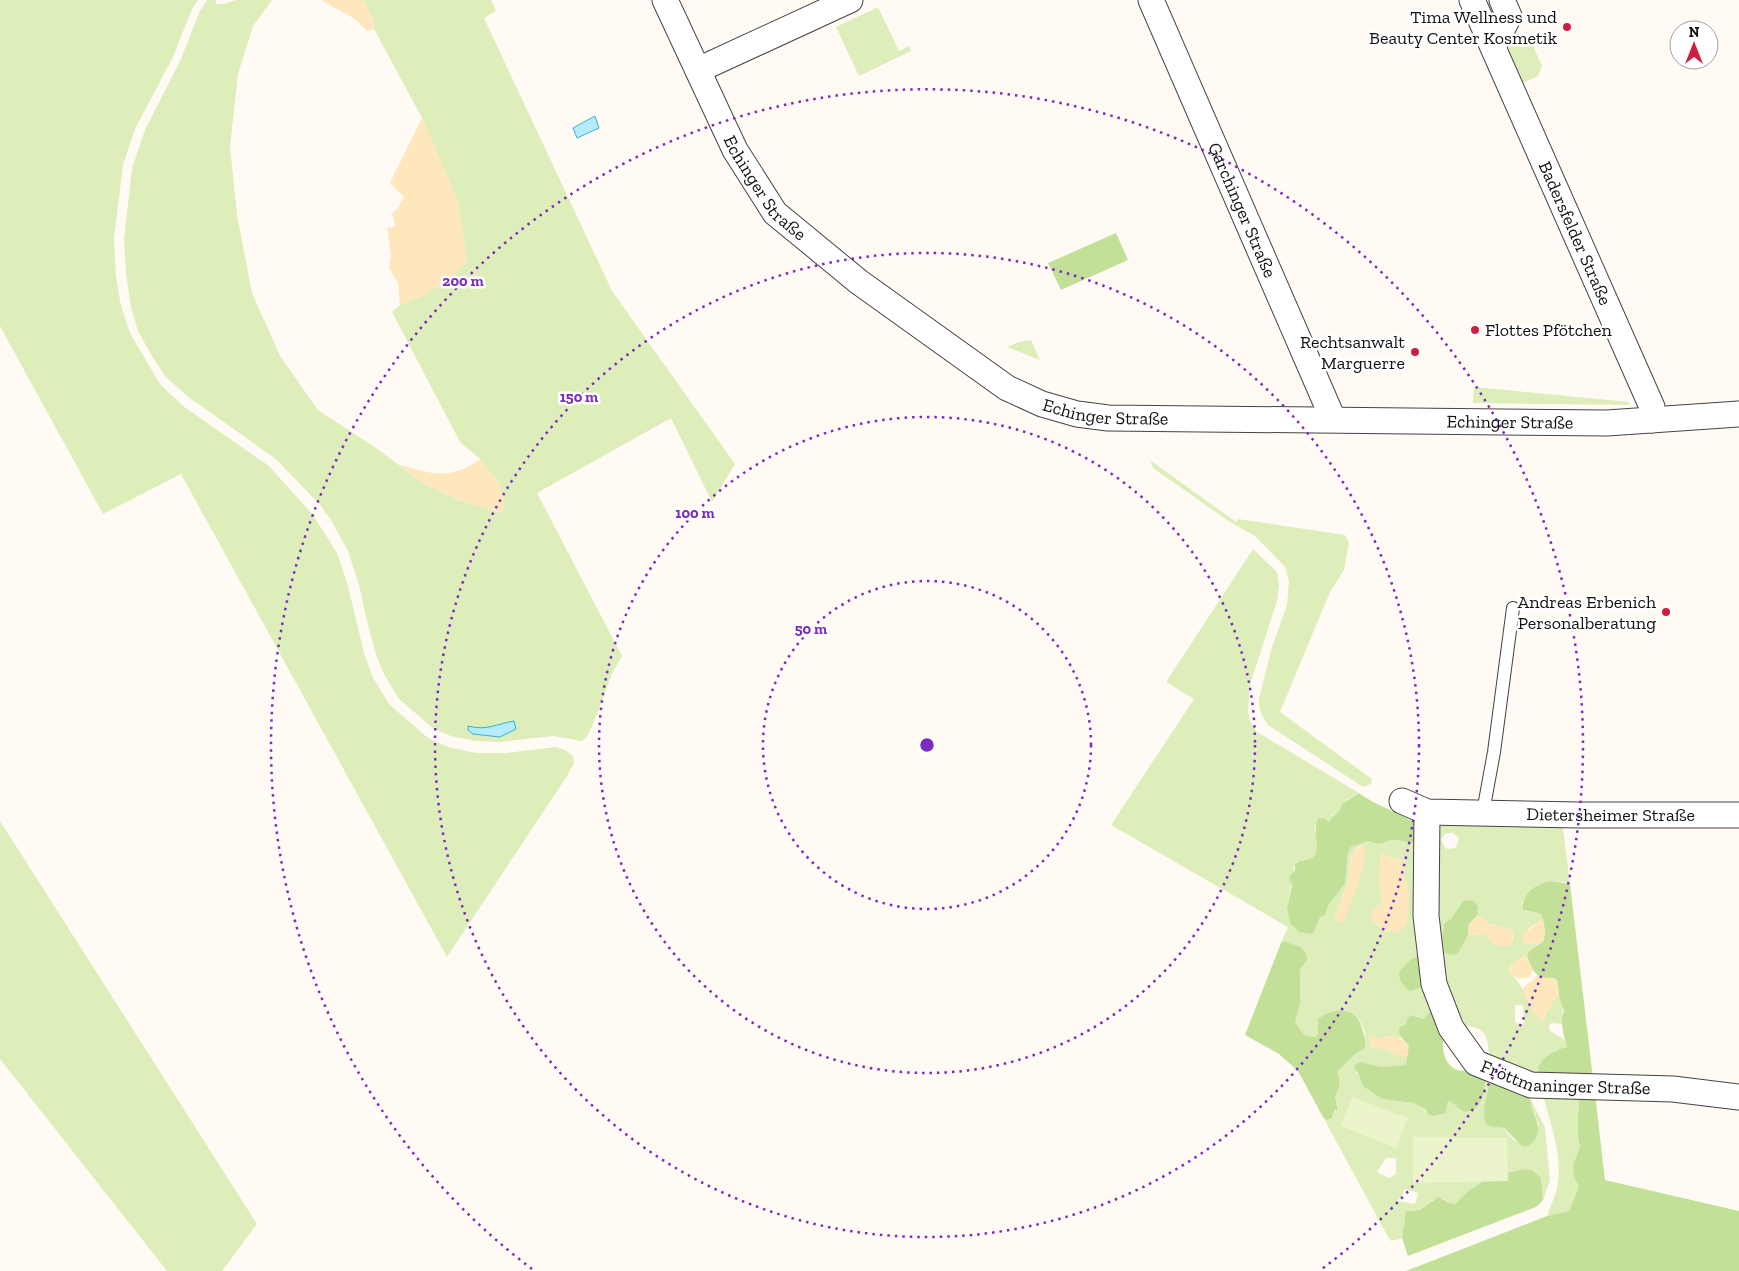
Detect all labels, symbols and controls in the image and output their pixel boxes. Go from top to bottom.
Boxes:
place label: Tima Wellness und Beauty Center Kosmetik [1369,6,1558,49]
north arrow [1669,20,1719,70]
marker: Tima Wellness und Beauty Center Kosmetik [1561,21,1573,33]
text: N [1689,24,1700,41]
street label: Echinger Straße [719,132,811,245]
street label: Garchinger Straße [1203,139,1281,281]
street label: Badersfelder Straße [1534,158,1617,308]
text: 200 m [442,272,484,290]
place label: Flottes Pfötchen [1485,319,1613,341]
marker: Flottes Pfötchen [1469,324,1481,336]
place label: Rechtsanwalt Marguerre [1300,331,1405,374]
marker: Rechtsanwalt Marguerre [1409,346,1421,358]
text: 150 m [560,388,598,406]
street label: Echinger Straße [1040,394,1169,430]
street label: Echinger Straße [1446,410,1573,434]
text: 100 m [675,504,715,522]
place label: Andreas Erbenich Personalberatung [1517,591,1656,634]
marker: Andreas Erbenich Personalberatung [1660,606,1672,618]
text: 50 m [795,620,827,638]
centre of rings [918,736,936,754]
street label: Dietersheimer Straße [1526,803,1695,826]
street label: Fröttmaninger Straße [1477,1055,1651,1099]

